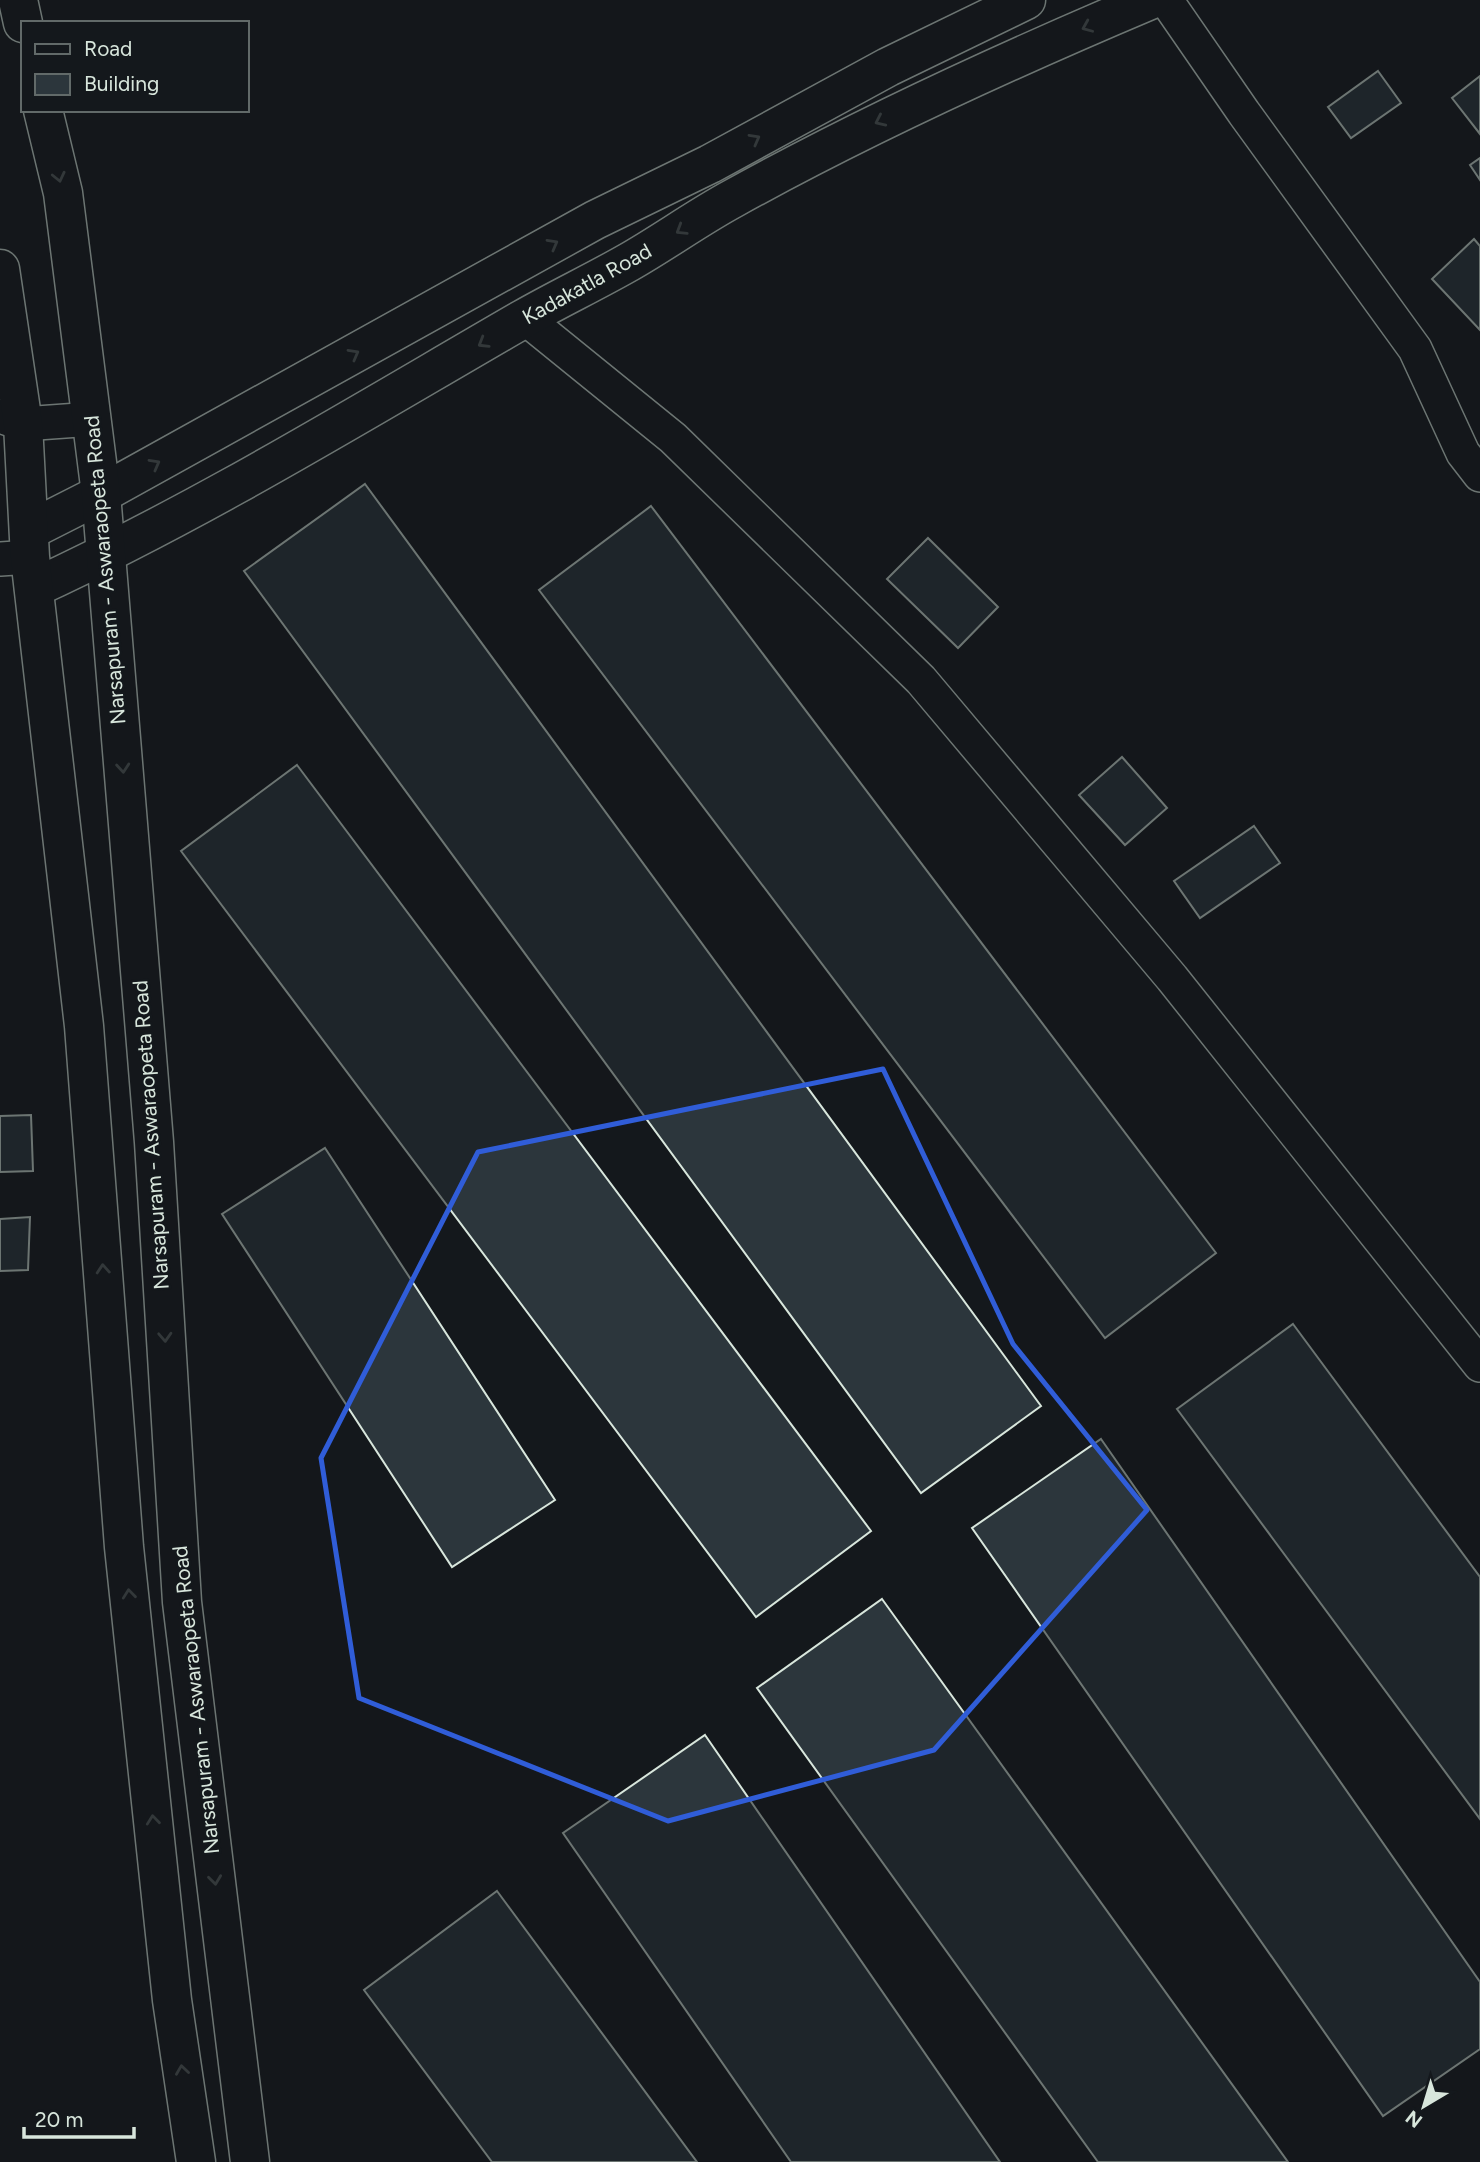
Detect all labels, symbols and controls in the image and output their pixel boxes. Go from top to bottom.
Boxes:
one-way arrow [1082,18,1094,32]
legend [21,21,248,112]
text: Road [84,36,132,61]
text: Building [84,71,159,96]
one-way arrow [875,113,887,127]
one-way arrow [748,134,761,147]
one-way arrow [51,171,65,183]
one-way arrow [675,221,688,234]
street label: Kadakatla Road [518,238,656,329]
one-way arrow [546,239,559,252]
one-way arrow [478,335,491,348]
one-way arrow [347,349,360,362]
street label: Narsapuram - Aswaraopeta Road [79,414,130,726]
one-way arrow [148,459,161,472]
one-way arrow [115,763,130,774]
street label: Narsapuram - Aswaraopeta Road [127,979,174,1291]
one-way arrow [96,1264,111,1275]
one-way arrow [158,1332,173,1343]
street label: Narsapuram - Aswaraopeta Road [167,1544,224,1856]
one-way arrow [122,1588,137,1599]
one-way arrow [146,1814,161,1825]
one-way arrow [208,1874,223,1886]
one-way arrow [175,2064,190,2076]
north arrow [1389,2071,1459,2141]
scale bar [24,2096,135,2140]
text: N [1401,2105,1427,2133]
text: 20 m [35,2107,83,2132]

